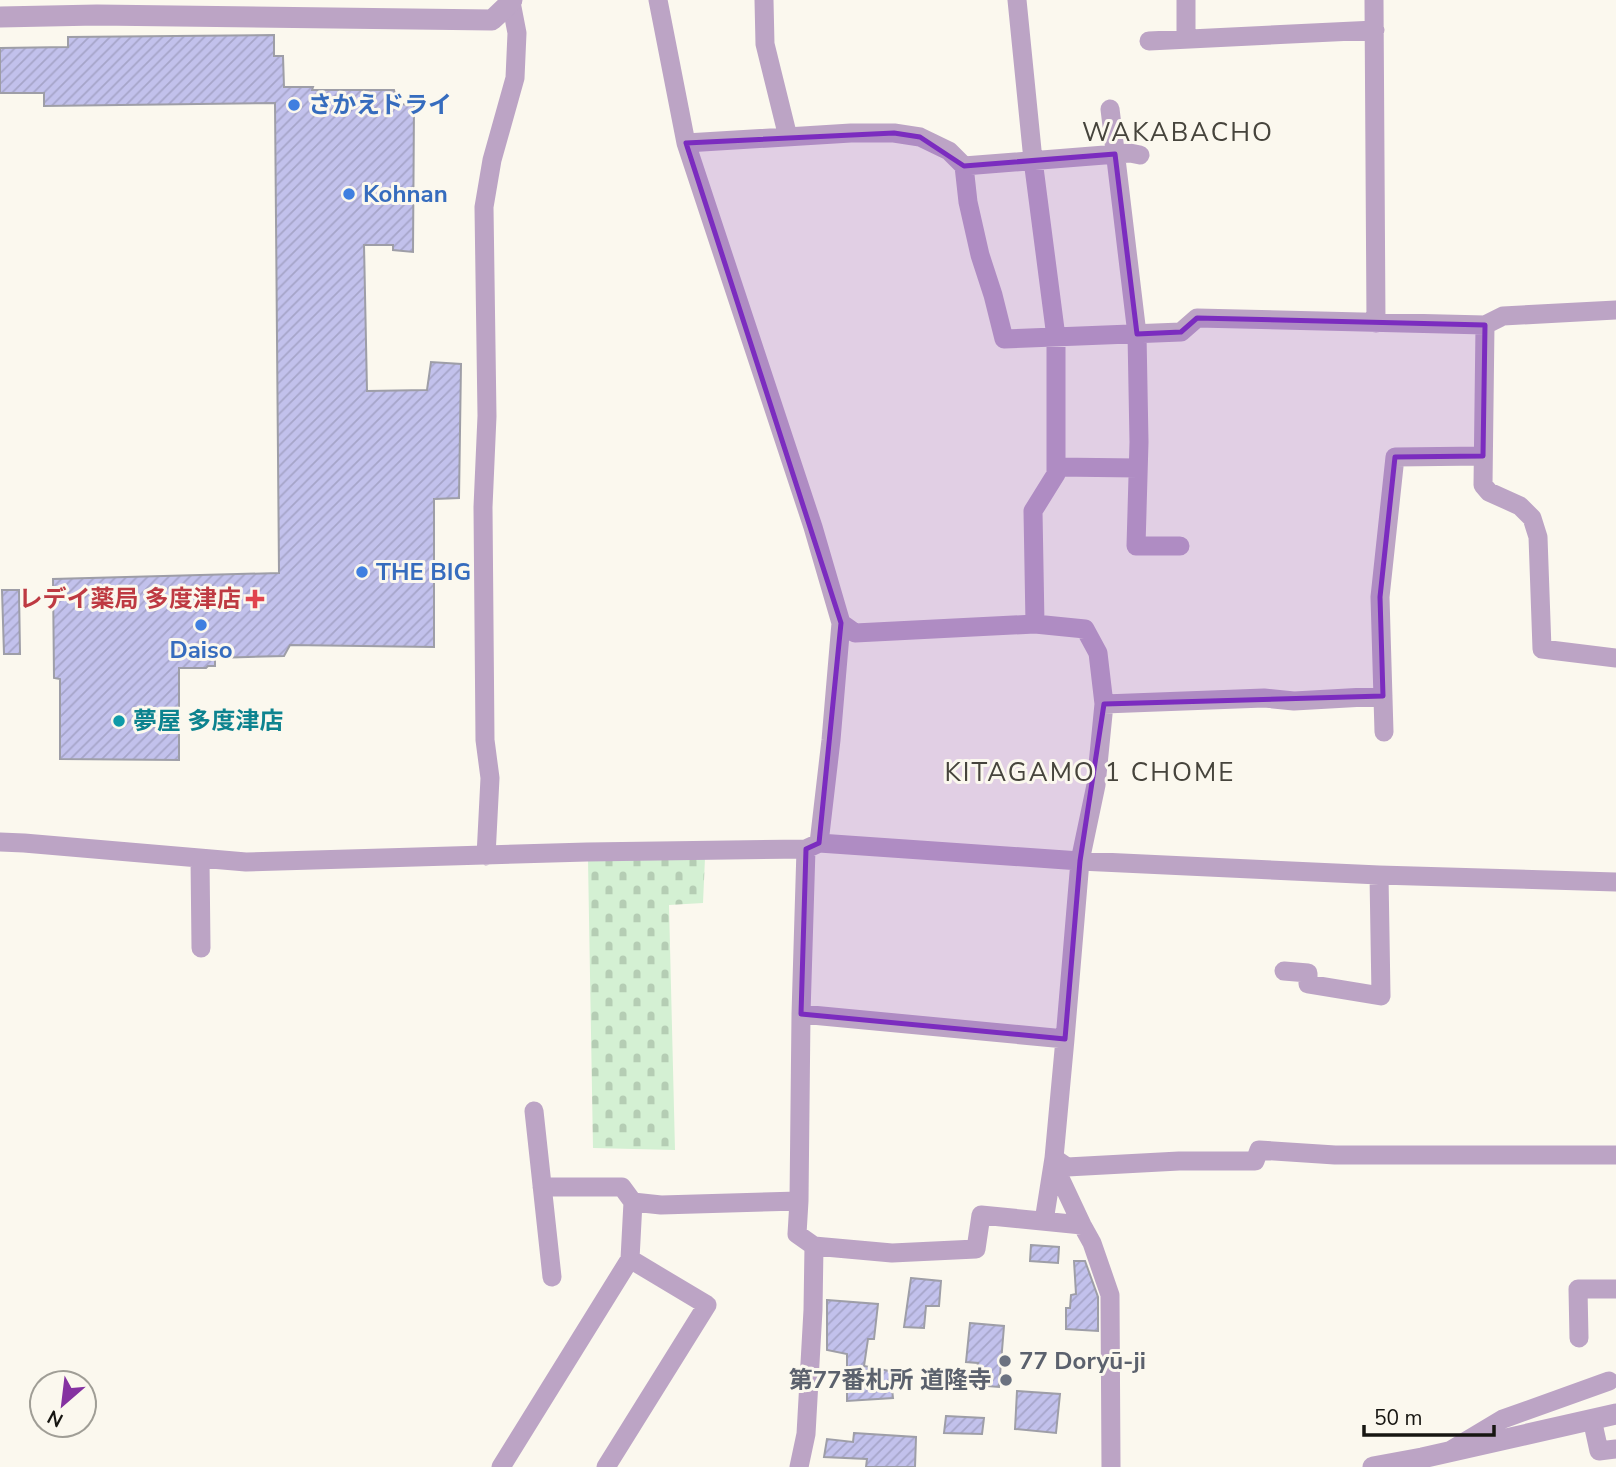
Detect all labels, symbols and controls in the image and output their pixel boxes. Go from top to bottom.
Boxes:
place label: さかえドライ [308,89,452,121]
marker: さかえドライ [286,97,302,113]
district label: WAKABACHO [1082,115,1274,150]
place label: Kohnan [363,178,448,210]
marker: Kohnan [341,186,357,202]
place label: THE BIG [376,556,471,588]
marker: THE BIG [354,564,370,580]
place label: レデイ薬局 多度津店 [19,583,241,615]
marker: レデイ薬局 多度津店 [247,591,263,607]
marker: Daiso [193,617,209,633]
place label: Daiso [169,634,233,666]
place label: 夢屋 多度津店 [133,705,283,737]
marker: 夢屋 多度津店 [111,713,127,729]
district label: KITAGAMO 1 CHOME [945,755,1235,790]
place label: 77 Doryū-ji [1019,1345,1146,1377]
marker: 77 Doryū-ji [997,1353,1013,1369]
place label: 第77番札所 道隆寺 [789,1364,992,1396]
north arrow [28,1369,98,1439]
marker: 第77番札所 道隆寺 [998,1372,1014,1388]
scale bar [1364,1394,1494,1438]
text: N [43,1403,68,1433]
text: 50 m [1374,1404,1423,1432]

